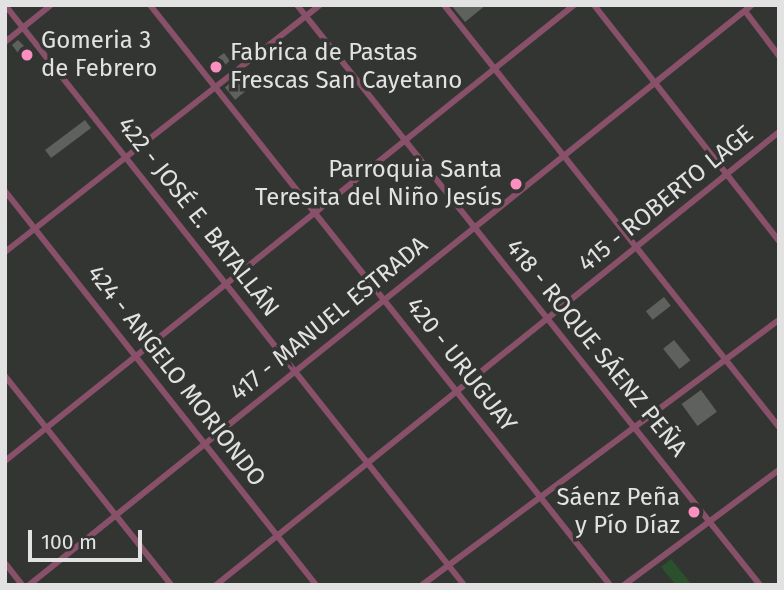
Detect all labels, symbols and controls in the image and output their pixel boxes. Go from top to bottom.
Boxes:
place label: Gomeria 3 de Febrero [41,27,157,83]
place label: Fabrica de Pastas Frescas San Cayetano [230,39,462,95]
marker: Gomeria 3 de Febrero [19,47,35,63]
marker: Fabrica de Pastas Frescas San Cayetano [208,59,224,75]
street label: 422 - JOSÉ E. BATALLÁN [111,111,285,323]
street label: 415 - ROBERTO LAGE [573,120,759,278]
place label: Parroquia Santa Teresita del Niño Jesús [255,156,502,212]
marker: Parroquia Santa Teresita del Niño Jesús [508,176,524,192]
street label: 417 - MANUEL ESTRADA [225,231,433,407]
street label: 418 - ROQUE SÁENZ PEÑA [499,233,693,463]
street label: 424 - ANGELO MORIONDO [81,260,271,492]
street label: 420 - URUGUAY [400,292,522,438]
place label: Sáenz Peña y Pío Díaz [556,484,680,540]
marker: Sáenz Peña y Pío Díaz [686,504,702,520]
scale bar [32,516,145,560]
text: 100 m [41,529,97,555]

